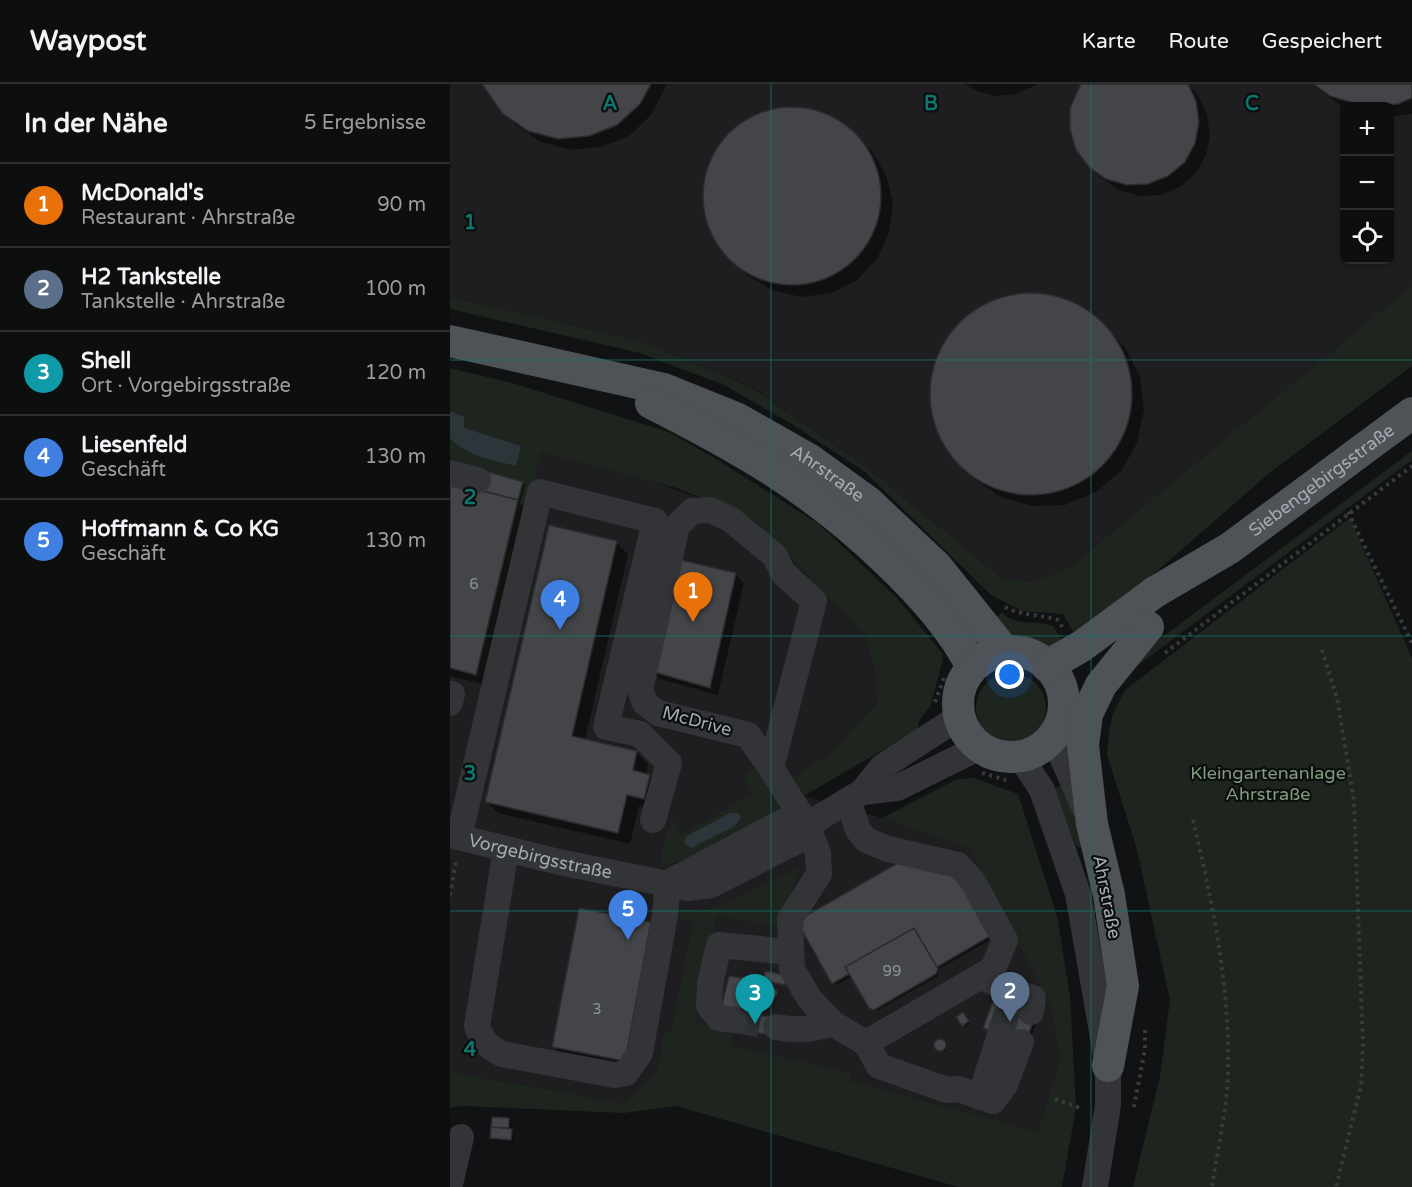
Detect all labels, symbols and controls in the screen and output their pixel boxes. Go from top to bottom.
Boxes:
text: Waypost [30,24,146,58]
text: Karte [1082,29,1136,54]
text: Route [1169,29,1229,54]
text: Gespeichert [1262,29,1382,54]
text: A [603,92,618,116]
text: B [924,92,938,116]
text: C [1245,92,1259,116]
map controls [1340,102,1394,264]
button: + [1340,102,1394,156]
text: In der Nähe [24,108,168,139]
text: 5 Ergebnisse [304,111,426,135]
button: − [1340,156,1394,210]
text: McDonald's [81,180,204,206]
text: 1 [37,193,50,217]
text: 90 m [377,193,426,217]
text: Restaurant · Ahrstraße [81,206,295,230]
button: locate [1340,210,1394,264]
text: 1 [464,211,476,235]
text: H2 Tankstelle [81,264,221,290]
text: 2 [37,277,50,301]
text: 100 m [365,277,426,301]
text: Tankstelle · Ahrstraße [81,290,285,314]
text: Shell [81,348,131,374]
text: 3 [37,361,50,385]
text: 120 m [365,361,426,385]
text: Ort · Vorgebirgsstraße [81,374,291,398]
street label: Siebengebirgsstraße [1244,419,1399,541]
text: Liesenfeld [81,432,187,458]
street label: Ahrstraße [787,440,869,507]
text: 4 [37,445,50,469]
text: 130 m [365,445,426,469]
text: Geschäft [81,458,166,482]
text: 2 [464,486,476,510]
text: Hoffmann & Co KG [81,516,279,542]
text: 5 [37,529,50,553]
text: 130 m [365,529,426,553]
text: Geschäft [81,542,166,566]
pin: 1 [674,572,712,622]
house number: 6 [469,575,479,593]
pin: 4 [540,580,580,630]
your location [995,660,1024,689]
street label: McDrive [660,701,734,741]
text: 3 [464,762,476,786]
park label: Kleingartenanlage Ahrstraße [1190,762,1346,805]
street label: Vorgebirgsstraße [466,829,614,883]
street label: Ahrstraße [1088,853,1126,941]
pin: 5 [608,890,648,940]
house number: 99 [883,962,901,980]
pin: 2 [990,972,1030,1022]
pin: 3 [736,974,774,1024]
house number: 3 [592,1000,602,1018]
text: 4 [464,1038,477,1062]

